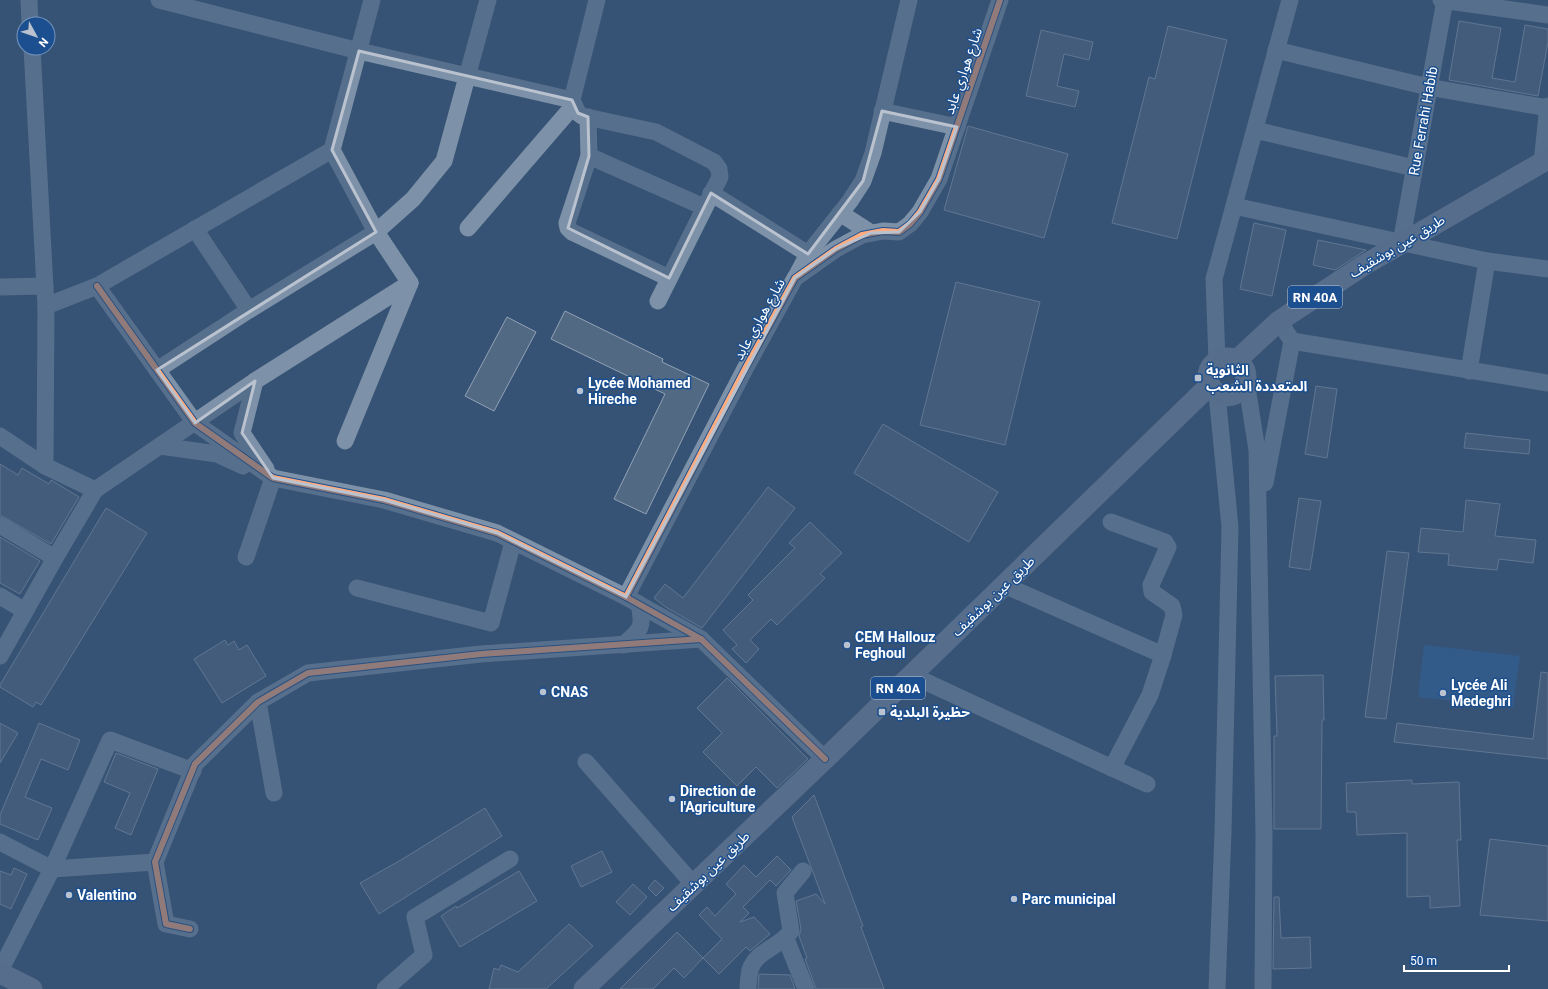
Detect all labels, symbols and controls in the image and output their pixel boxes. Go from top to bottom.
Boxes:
north arrow [16,16,56,56]
street label: شارع هواري عابد [941,26,988,117]
text: N [36,35,51,49]
street label: Rue Ferrahi Habib [1406,65,1440,177]
street label: طريق عين بوشقيف [1346,211,1449,282]
street label: شارع هواري عابد [730,276,791,364]
road number: RN 40A [1288,286,1342,308]
place label: الثانوية المتعددة الشعب [1206,362,1308,394]
marker: الثانوية المتعددة الشعب [1193,373,1203,383]
place label: Lycée Mohamed Hireche [588,375,691,407]
marker: Lycée Mohamed Hireche [575,386,585,396]
street label: طريق عين بوشقيف [948,553,1039,641]
place label: CEM Hallouz Feghoul [855,629,935,661]
marker: CEM Hallouz Feghoul [842,640,852,650]
road number: RN 40A [871,677,925,699]
place label: Lycée Ali Medeghri [1451,677,1511,709]
place label: CNAS [551,684,589,700]
marker: CNAS [538,687,548,697]
marker: Lycée Ali Medeghri [1438,688,1448,698]
place label: حظيرة البلدية [890,704,970,721]
marker: حظيرة البلدية [877,707,887,717]
place label: Direction de l'Agriculture [680,783,756,815]
marker: Direction de l'Agriculture [667,794,677,804]
street label: طريق عين بوشقيف [663,828,754,916]
place label: Valentino [77,887,137,903]
marker: Valentino [64,890,74,900]
place label: Parc municipal [1022,891,1116,907]
marker: Parc municipal [1009,894,1019,904]
scale bar [1404,947,1509,973]
text: 50 m [1410,954,1437,968]

